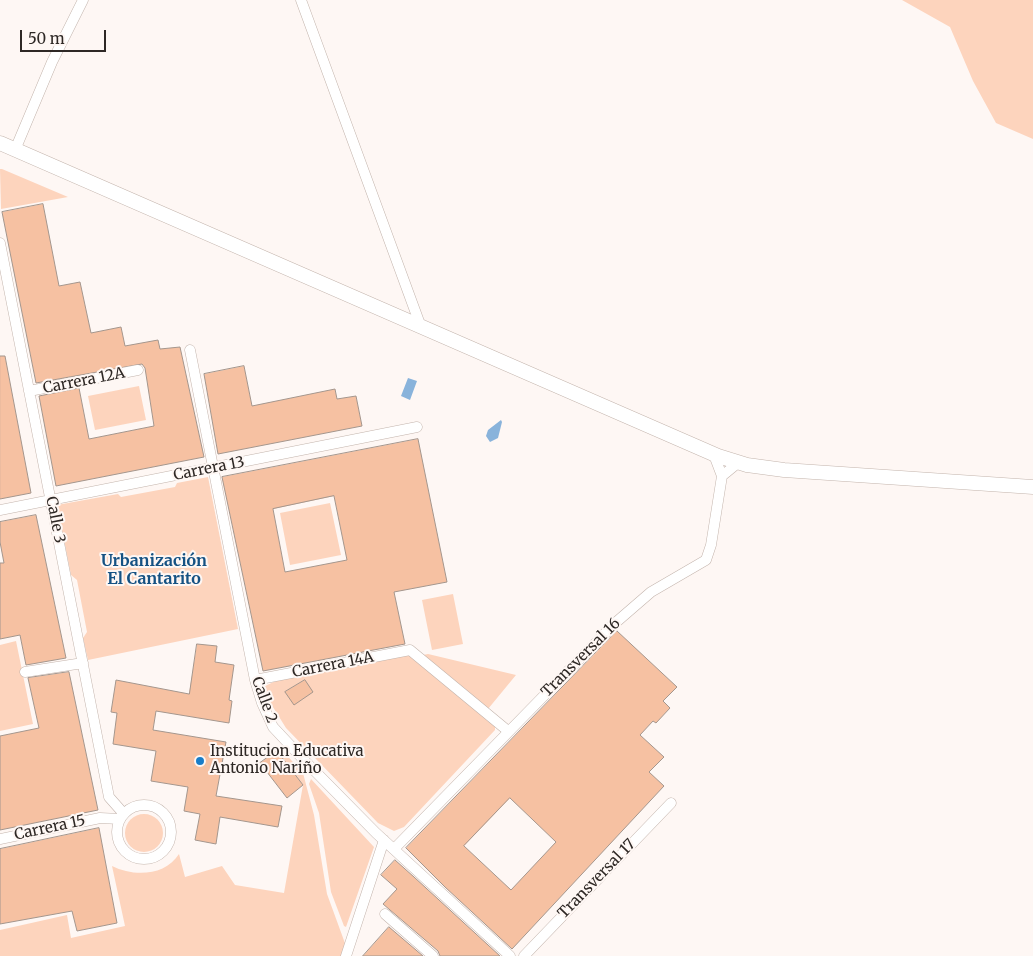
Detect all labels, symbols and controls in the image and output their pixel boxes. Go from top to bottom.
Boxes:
scale bar [22,20,109,52]
text: 50 m [28,29,65,48]
street label: Carrera 12A [41,364,127,398]
street label: Carrera 13 [172,453,246,485]
street label: Calle 3 [42,495,68,545]
district label: Urbanización El Cantarito [101,551,207,589]
street label: Transversal 16 [538,615,624,701]
street label: Carrera 14A [291,648,375,682]
street label: Calle 2 [247,675,281,725]
place label: Institucion Educativa Antonio Nariño [210,743,364,778]
marker: Institucion Educativa Antonio Nariño [194,755,206,767]
street label: Carrera 15 [13,812,87,844]
street label: Transversal 17 [555,836,639,922]

